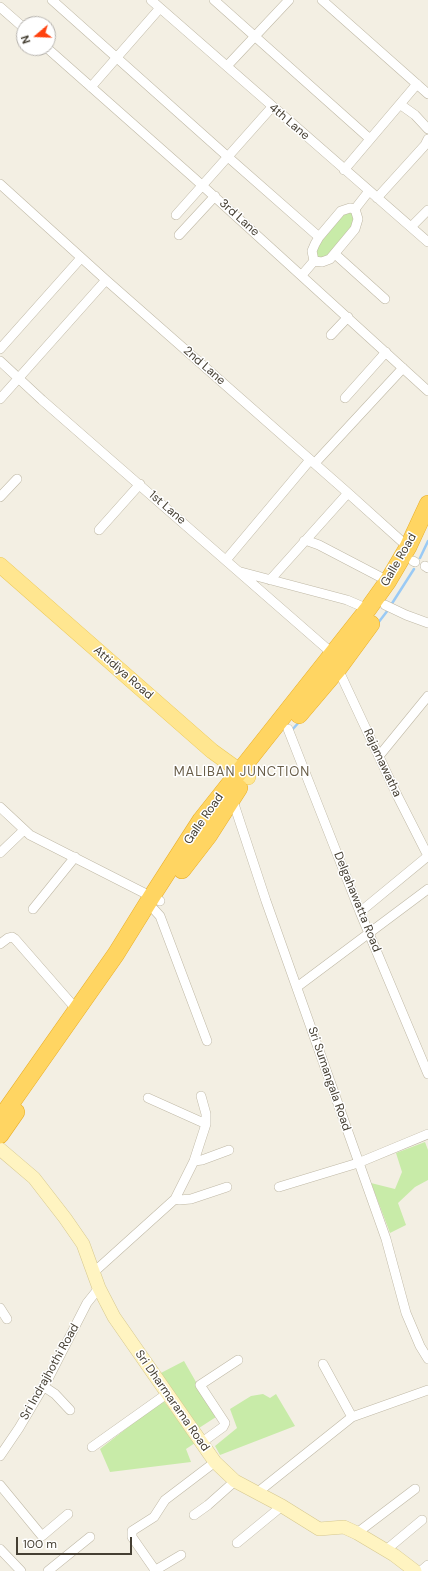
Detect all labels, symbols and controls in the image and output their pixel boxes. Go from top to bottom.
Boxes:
north arrow [16,16,56,56]
text: N [18,34,34,46]
street label: 4th Lane [266,101,312,143]
street label: 3rd Lane [216,196,262,240]
street label: 2nd Lane [180,344,228,388]
street label: 1st Lane [146,488,188,528]
street label: Galle Road [378,531,420,589]
street label: Attidiya Road [90,643,156,703]
street label: Rajamawatha [360,727,404,799]
district label: MALIBAN JUNCTION [174,765,310,781]
street label: Galle Road [181,791,227,847]
street label: Delgahawatta Road [330,850,384,954]
street label: Sri Sumangala Road [304,1025,354,1133]
street label: Sri Indrajhothi Road [18,1321,82,1423]
street label: Sri Dharmarama Road [132,1348,212,1454]
scale bar [18,1529,134,1555]
text: 100 m [23,1536,57,1552]

